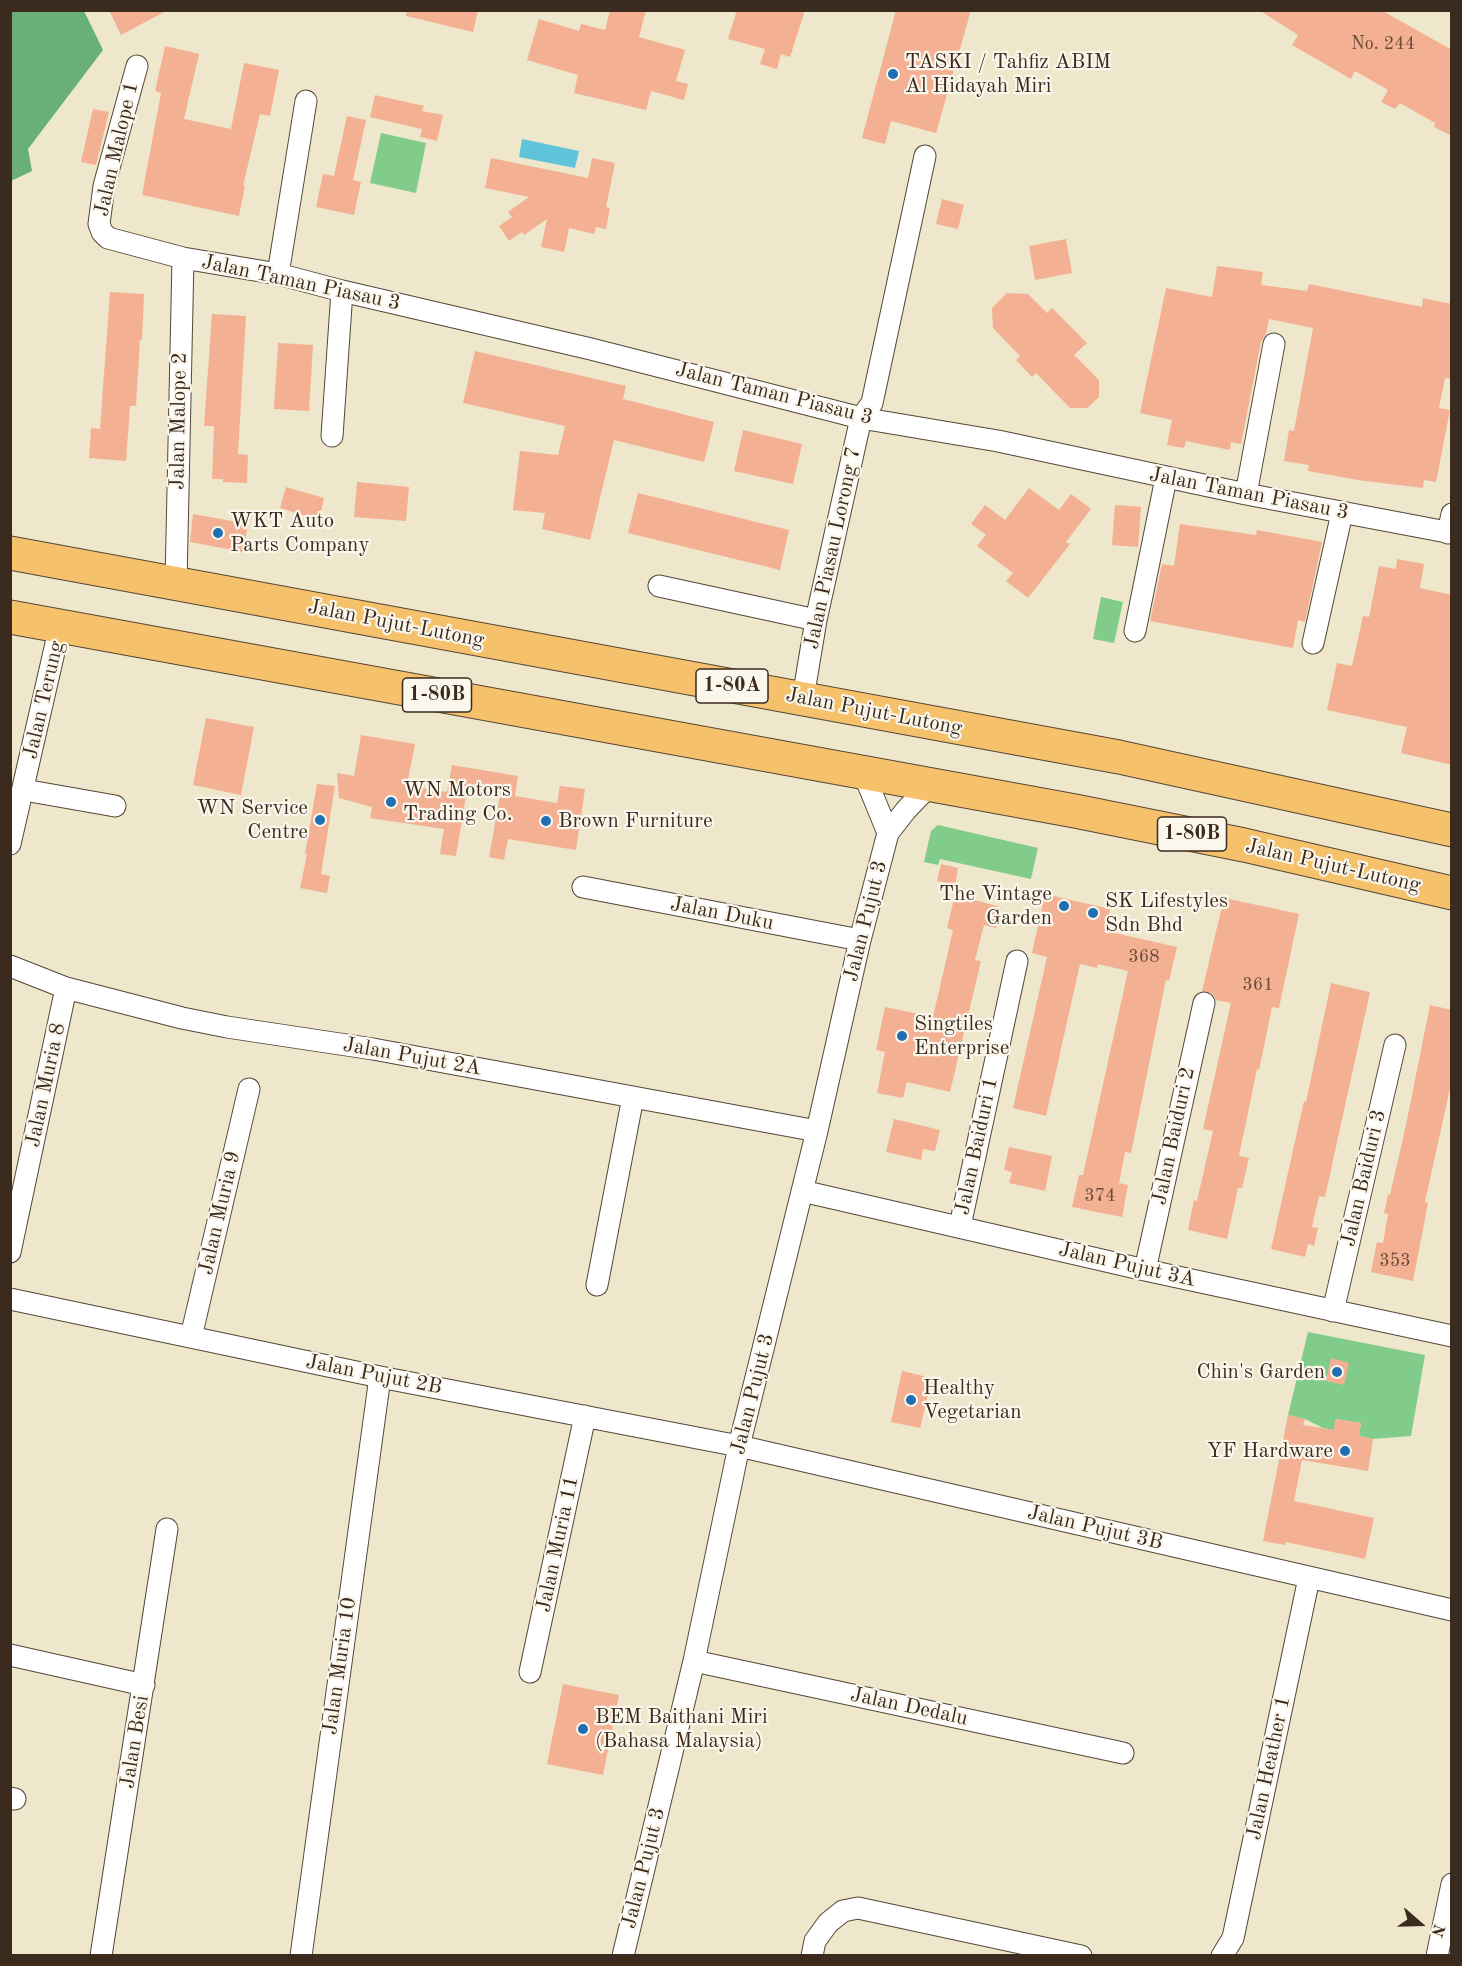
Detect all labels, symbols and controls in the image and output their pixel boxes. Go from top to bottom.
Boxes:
house number: No. 244 [1351,33,1415,55]
place label: TASKI / Tahfiz ABIM Al Hidayah Miri [905,49,1111,99]
marker: TASKI / Tahfiz ABIM Al Hidayah Miri [886,67,900,81]
street label: Jalan Malope 1 [89,79,145,219]
street label: Jalan Taman Piasau 3 [199,250,403,316]
street label: Jalan Malope 2 [165,352,193,490]
street label: Jalan Taman Piasau 3 [673,357,875,431]
street label: Jalan Piasau Lorong 7 [799,445,867,651]
street label: Jalan Taman Piasau 3 [1147,462,1351,526]
place label: WKT Auto Parts Company [230,508,370,558]
marker: WKT Auto Parts Company [211,526,225,540]
street label: Jalan Pujut-Lutong [306,595,486,653]
street label: Jalan Terung [18,638,70,762]
road number: 1-80A [696,669,768,703]
road number: 1-80B [402,678,472,712]
street label: Jalan Pujut-Lutong [784,683,964,741]
place label: WN Motors Trading Co. [403,777,513,827]
place label: WN Service Centre [197,795,308,845]
marker: WN Motors Trading Co. [384,795,398,809]
place label: Brown Furniture [558,808,713,834]
marker: WN Service Centre [313,813,327,827]
marker: Brown Furniture [539,814,553,828]
road number: 1-80B [1158,817,1226,851]
street label: Jalan Pujut-Lutong [1243,834,1423,898]
street label: Jalan Pujut 3 [839,858,893,984]
place label: The Vintage Garden [939,881,1052,931]
place label: SK Lifestyles Sdn Bhd [1105,888,1228,938]
street label: Jalan Duku [668,892,776,936]
marker: The Vintage Garden [1057,899,1071,913]
marker: SK Lifestyles Sdn Bhd [1086,906,1100,920]
house number: 368 [1128,946,1160,968]
house number: 361 [1242,974,1274,996]
place label: Singtiles Enterprise [914,1011,1009,1061]
street label: Jalan Muria 8 [21,1021,71,1149]
marker: Singtiles Enterprise [895,1029,909,1043]
street label: Jalan Pujut 2A [341,1032,483,1082]
street label: Jalan Baiduri 2 [1147,1065,1201,1207]
street label: Jalan Baiduri 1 [950,1075,1004,1217]
street label: Jalan Baiduri 3 [1336,1107,1392,1249]
street label: Jalan Muria 9 [193,1149,247,1277]
house number: 374 [1084,1185,1116,1207]
street label: Jalan Pujut 3A [1056,1237,1198,1293]
house number: 353 [1379,1250,1411,1272]
street label: Jalan Pujut 3 [726,1331,780,1457]
street label: Jalan Pujut 2B [304,1349,444,1401]
place label: Chin's Garden [1196,1359,1325,1385]
marker: Chin's Garden [1330,1365,1344,1379]
place label: Healthy Vegetarian [923,1375,1022,1425]
marker: Healthy Vegetarian [904,1393,918,1407]
place label: YF Hardware [1207,1438,1333,1464]
marker: YF Hardware [1338,1444,1352,1458]
street label: Jalan Muria 11 [531,1474,585,1614]
street label: Jalan Pujut 3B [1025,1500,1165,1556]
street label: Jalan Muria 10 [318,1596,362,1736]
street label: Jalan Dedalu [848,1682,970,1732]
street label: Jalan Besi [115,1694,155,1790]
street label: Jalan Heather 1 [1241,1694,1297,1842]
place label: BEM Baithani Miri (Bahasa Malaysia) [595,1704,768,1754]
marker: BEM Baithani Miri (Bahasa Malaysia) [576,1722,590,1736]
street label: Jalan Pujut 3 [617,1805,671,1931]
north arrow [1390,1894,1450,1954]
text: N [1427,1922,1447,1939]

